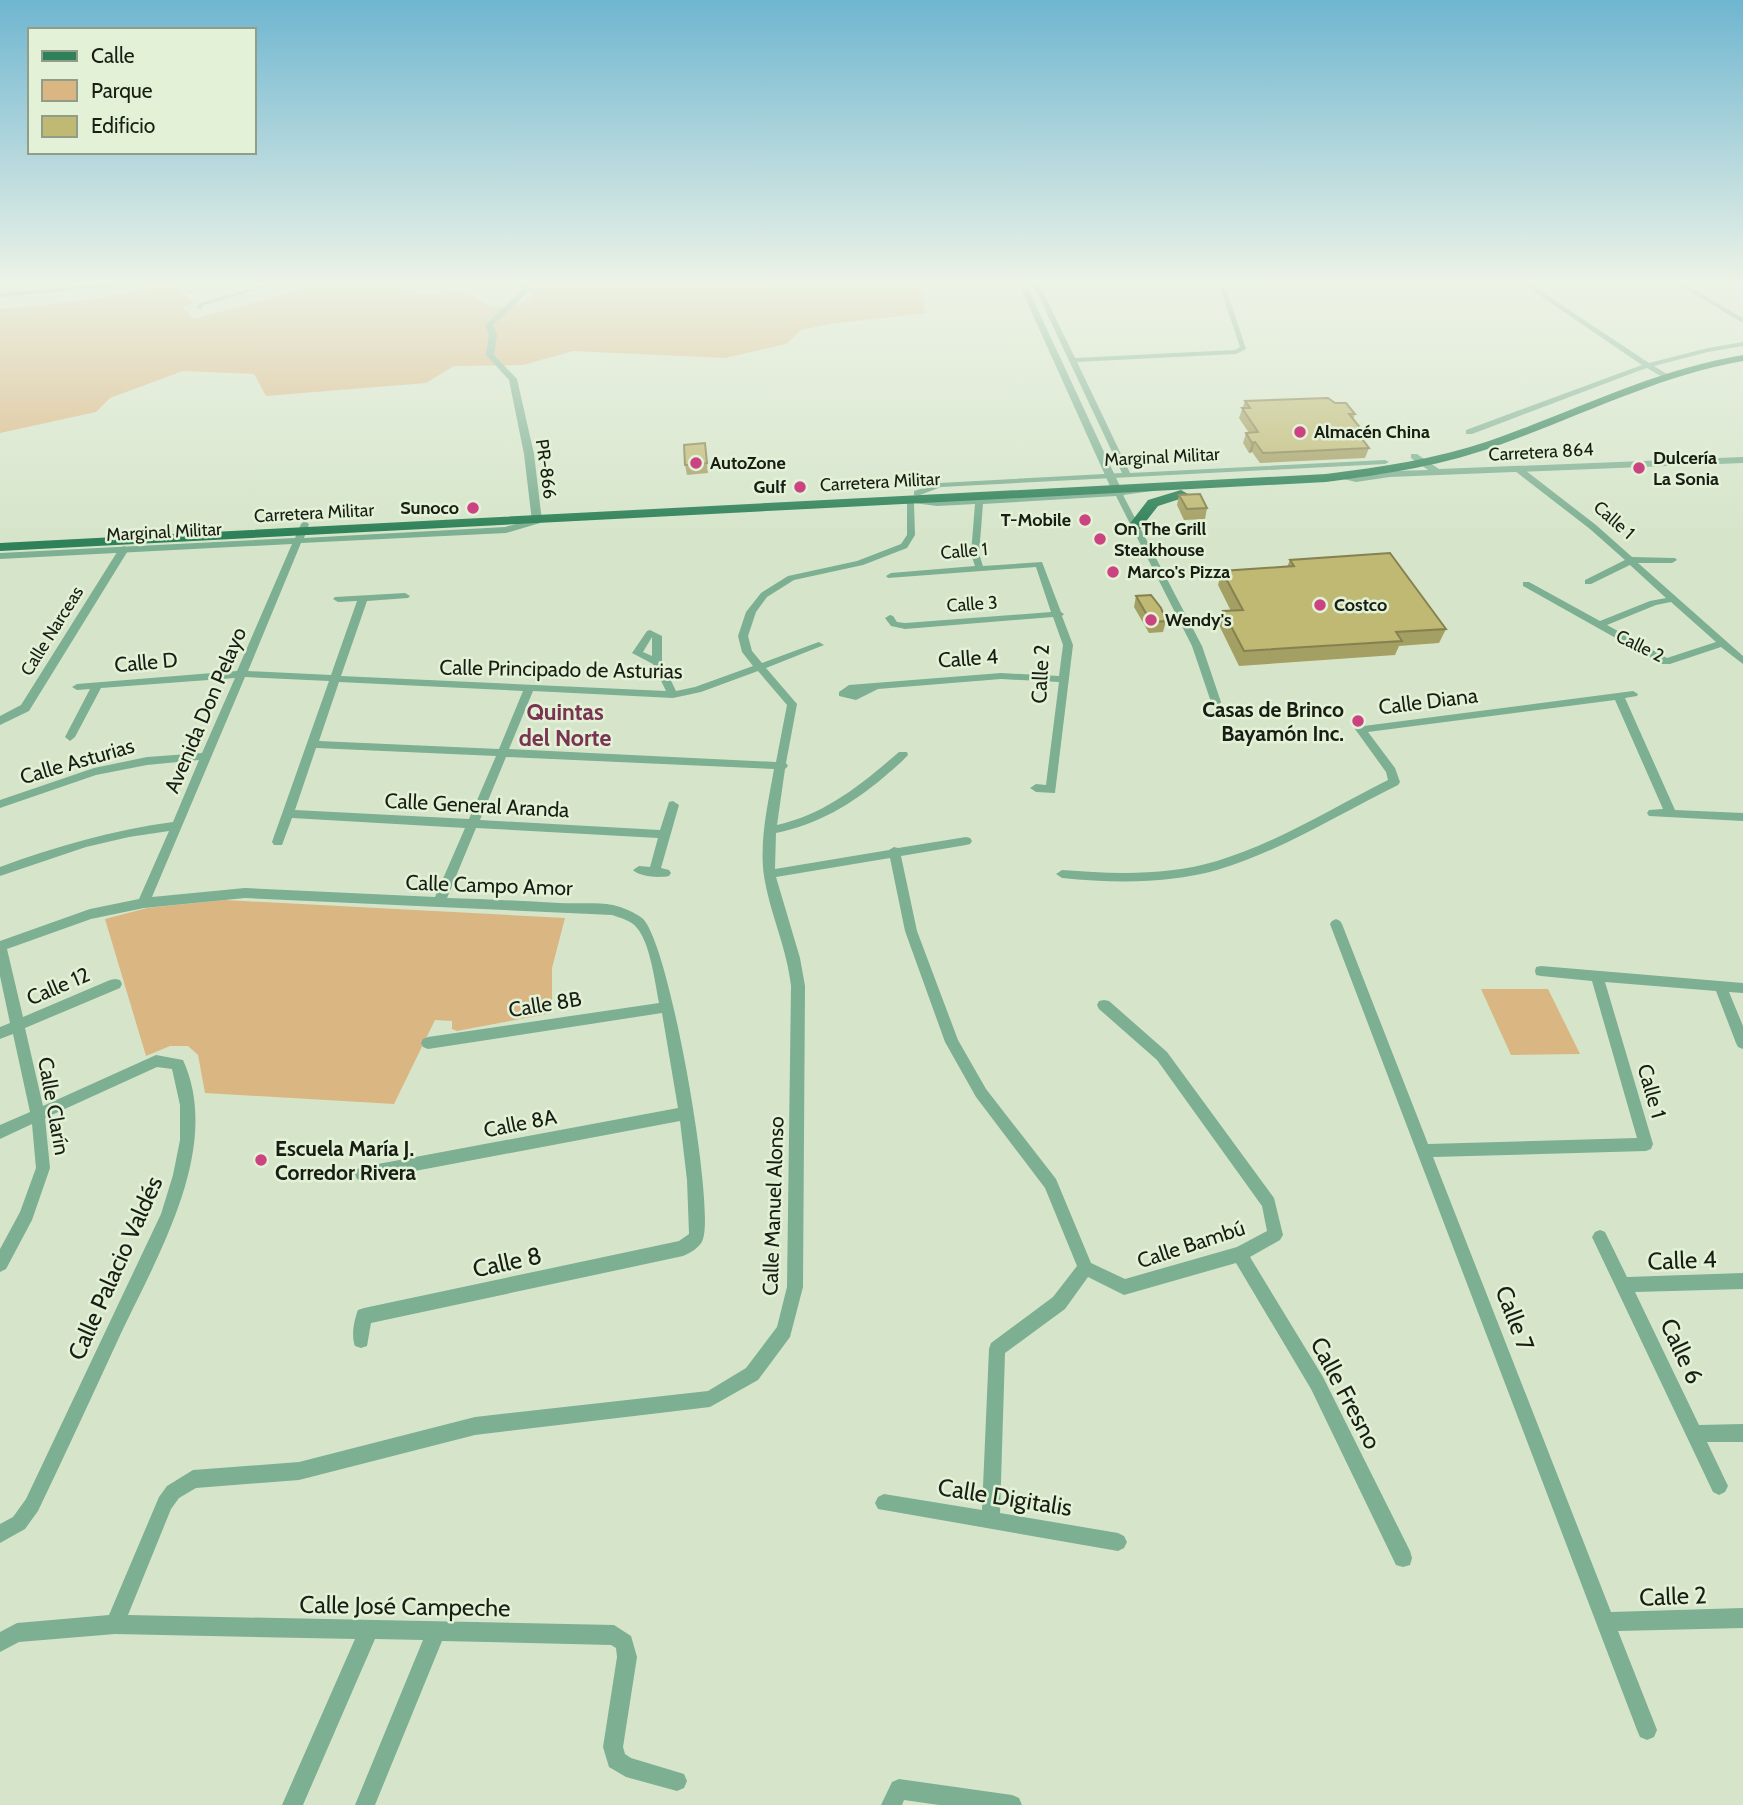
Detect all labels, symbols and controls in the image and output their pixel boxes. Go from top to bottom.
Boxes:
legend [28,28,256,154]
text: Calle [91,43,135,68]
text: Parque [91,78,153,103]
text: Edificio [91,113,155,138]
place label: Almacén China [1314,421,1430,443]
marker: Almacén China [1292,424,1308,440]
street label: PR-866 [531,438,561,500]
street label: Carretera 864 [1488,438,1594,466]
street label: Marginal Militar [1104,443,1221,471]
place label: Dulcería La Sonia [1653,447,1719,490]
place label: AutoZone [710,452,786,474]
marker: AutoZone [688,455,704,471]
marker: Dulcería La Sonia [1631,460,1647,476]
street label: Carretera Militar [819,468,941,496]
place label: Gulf [753,476,786,498]
marker: Gulf [792,479,808,495]
street label: Calle 1 [1589,496,1639,544]
place label: Sunoco [400,497,459,519]
street label: Carretera Militar [253,499,375,527]
marker: Sunoco [465,500,481,516]
place label: T-Mobile [1001,509,1071,531]
marker: T-Mobile [1077,512,1093,528]
street label: Marginal Militar [106,518,223,546]
place label: On The Grill Steakhouse [1114,518,1206,561]
marker: On The Grill Steakhouse [1092,531,1108,547]
street label: Calle 1 [939,538,989,564]
place label: Marco's Pizza [1127,561,1230,583]
marker: Marco's Pizza [1105,564,1121,580]
street label: Calle Narceas [16,582,88,680]
street label: Calle 3 [946,591,998,617]
place label: Costco [1334,594,1387,616]
marker: Costco [1312,597,1328,613]
place label: Wendy's [1165,609,1232,631]
marker: Wendy's [1143,612,1159,628]
street label: Avenida Don Pelayo [159,623,251,797]
street label: Calle 2 [1612,625,1668,667]
street label: Calle 4 [937,643,999,673]
street label: Calle 2 [1026,644,1054,704]
street label: Calle D [113,647,179,677]
street label: Calle Principado de Asturias [439,654,683,684]
street label: Calle Diana [1377,683,1479,719]
place label: Casas de Brinco Bayamón Inc. [1202,697,1344,746]
district label: Quintas del Norte [519,698,611,752]
marker: Casas de Brinco Bayamón Inc. [1350,713,1366,729]
street label: Calle Asturias [17,733,137,789]
street label: Calle General Aranda [384,788,570,822]
street label: Calle Campo Amor [405,870,573,900]
street label: Calle 12 [23,962,93,1010]
street label: Calle 8B [507,986,583,1022]
street label: Calle Clarín [33,1055,75,1157]
street label: Calle 1 [1632,1061,1672,1121]
street label: Calle 8A [481,1104,559,1142]
street label: Calle Manuel Alonso [757,1116,789,1296]
place label: Escuela María J. Corredor Rivera [275,1136,417,1185]
marker: Escuela María J. Corredor Rivera [253,1152,269,1168]
street label: Calle Palacio Valdés [61,1172,169,1364]
street label: Calle Bambú [1134,1215,1248,1273]
street label: Calle 8 [470,1241,544,1283]
street label: Calle 4 [1647,1244,1717,1276]
street label: Calle 7 [1489,1281,1541,1355]
street label: Calle 6 [1654,1314,1710,1388]
street label: Calle Fresno [1304,1332,1388,1454]
street label: Calle Digitalis [936,1472,1074,1522]
street label: Calle 2 [1639,1580,1707,1612]
street label: Calle José Campeche [299,1590,511,1622]

